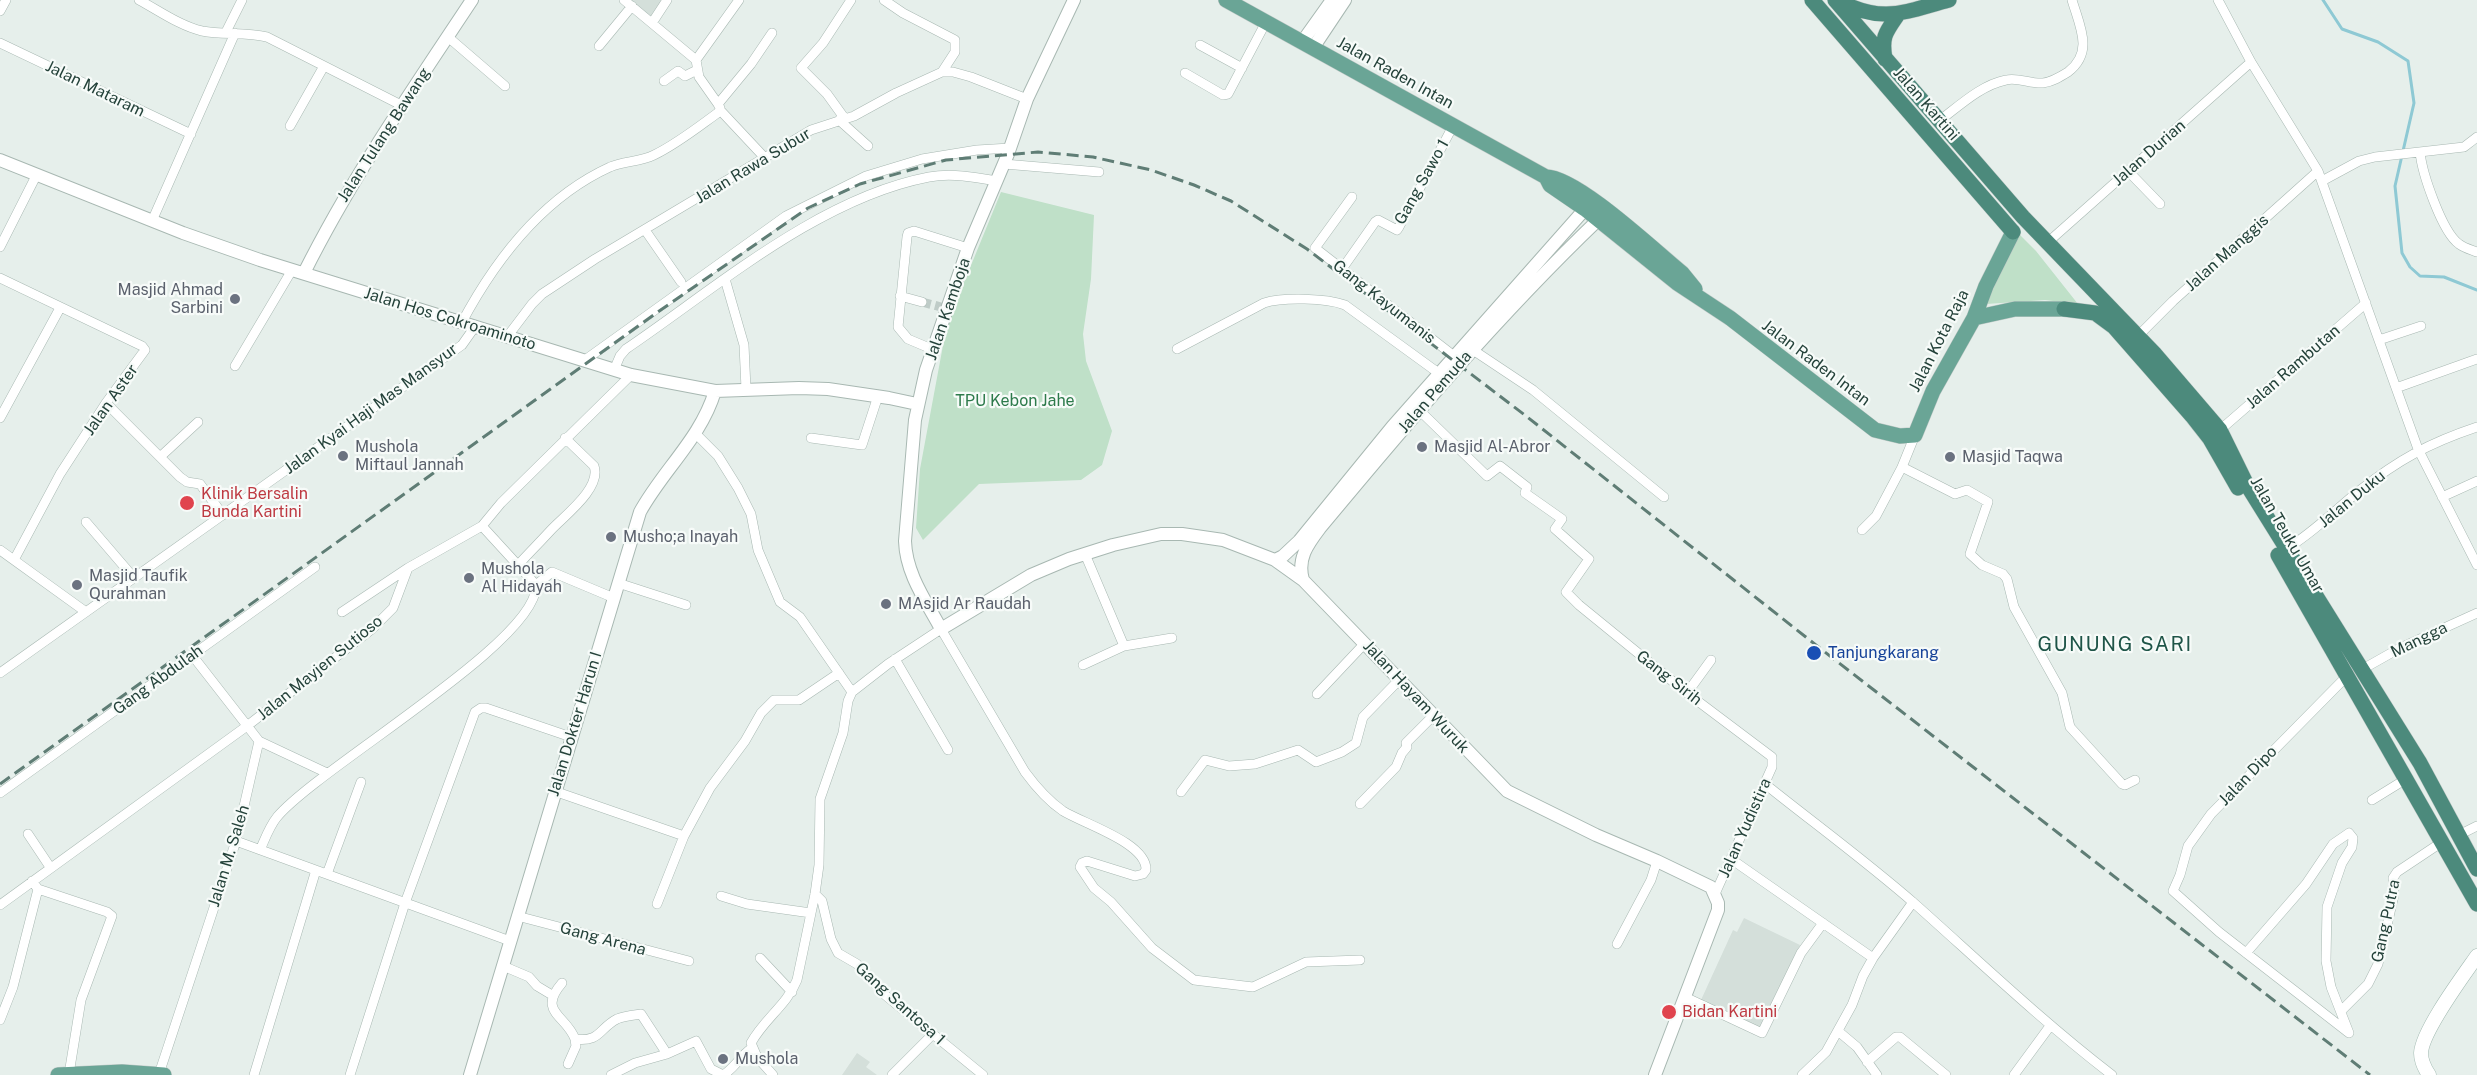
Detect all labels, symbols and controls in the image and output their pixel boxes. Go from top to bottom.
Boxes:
street label: Jalan Raden Intan [1333,33,1457,113]
street label: Jalan Mataram [42,57,148,121]
street label: Jalan Kartini [1889,63,1963,145]
street label: Jalan Tulang Bawang [333,64,435,206]
street label: Jalan Durian [2109,116,2189,190]
street label: Jalan Rawa Subur [692,124,814,208]
street label: Gang Sawo 1 [1391,136,1453,228]
street label: Jalan Manggis [2181,210,2273,296]
street label: Jalan Kamboja [922,255,974,363]
street label: Gang Kayumanis [1329,256,1439,348]
place label: Masjid Ahmad Sarbini [118,280,223,318]
street label: Jalan Hos Cokroaminoto [362,284,538,354]
street label: Jalan Kota Raja [1905,287,1973,395]
marker: Masjid Ahmad Sarbini [228,292,242,306]
street label: Jalan Raden Intan [1758,316,1874,410]
street label: Jalan Rambutan [2242,321,2344,413]
street label: Jalan Kyai Haji Mas Mansyur [281,340,461,478]
street label: Jalan Pemuda [1394,347,1476,437]
street label: Jalan Aster [80,361,142,439]
park label: TPU Kebon Jahe [955,391,1075,411]
place label: Mushola Miftaul Jannah [355,437,464,475]
place label: Masjid Al-Abror [1434,437,1551,457]
marker: Masjid Al-Abror [1415,440,1429,454]
place label: Masjid Taqwa [1962,447,2063,467]
marker: Mushola Miftaul Jannah [336,449,350,463]
marker: Masjid Taqwa [1943,450,1957,464]
street label: Jalan Duku [2315,466,2389,532]
street label: Jalan Teuku Umar [2246,474,2328,596]
place label: Klinik Bersalin Bunda Kartini [201,484,308,522]
marker: Klinik Bersalin Bunda Kartini [178,494,196,512]
place label: Musho;a Inayah [623,527,738,547]
marker: Musho;a Inayah [604,530,618,544]
place label: Mushola Al Hidayah [481,559,562,597]
place label: Masjid Taufik Qurahman [89,566,188,604]
marker: Mushola Al Hidayah [462,571,476,585]
marker: Masjid Taufik Qurahman [70,578,84,592]
place label: MAsjid Ar Raudah [898,594,1031,614]
marker: MAsjid Ar Raudah [879,597,893,611]
street label: Jalan Mayjen Sutioso [253,612,387,724]
street label: Mangga [2388,618,2450,662]
district label: GUNUNG SARI [2037,633,2193,657]
street label: Jalan Hayam Wuruk [1359,637,1473,757]
street label: Gang Abdulah [109,641,207,719]
place label: Tanjungkarang [1828,643,1939,663]
marker: Tanjungkarang [1805,644,1823,662]
street label: Gang Sirih [1632,646,1706,710]
street label: Jalan Dokter Harun I [544,649,606,799]
street label: Jalan Dipo [2215,742,2281,810]
street label: Jalan Yudistira [1715,775,1775,881]
street label: Jalan M. Saleh [204,803,254,909]
street label: Gang Putra [2368,878,2404,964]
street label: Gang Arena [558,918,648,960]
street label: Gang Santosa 1 [851,959,949,1049]
place label: Bidan Kartini [1682,1002,1777,1022]
marker: Bidan Kartini [1660,1003,1678,1021]
place label: Mushola [735,1049,798,1069]
marker: Mushola [716,1052,730,1066]

